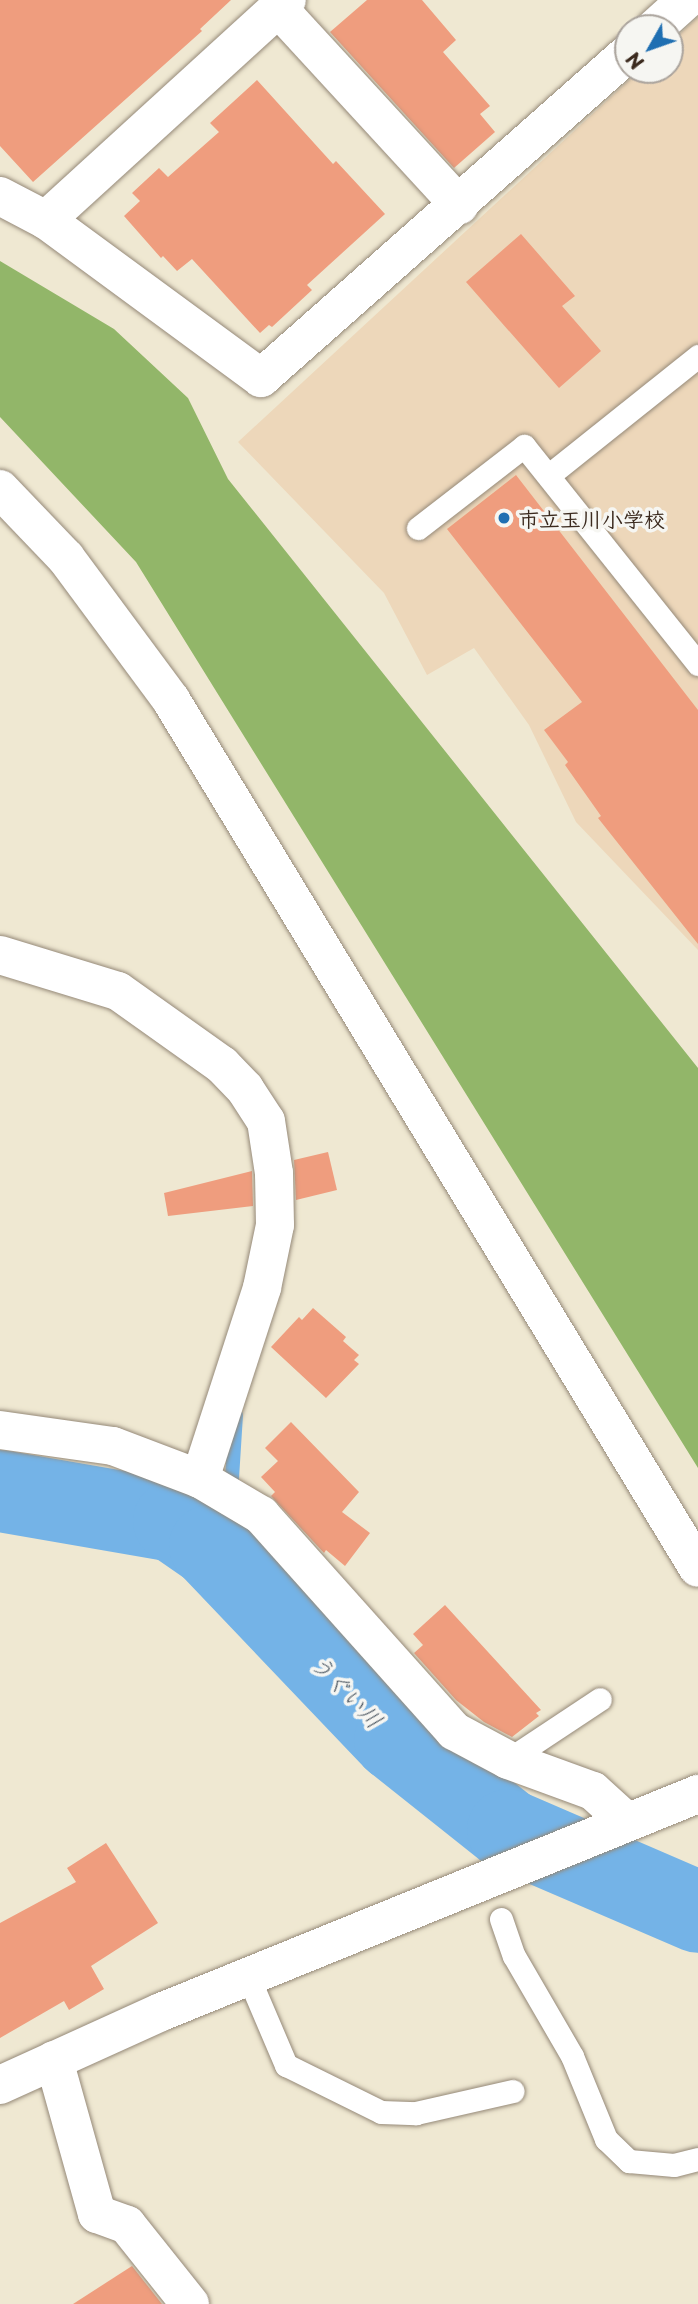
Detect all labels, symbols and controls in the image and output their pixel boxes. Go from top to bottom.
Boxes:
north arrow [614,14,684,84]
text: N [619,46,650,76]
place label: 市立玉川小学校 [518,505,665,531]
marker: 市立玉川小学校 [496,510,512,526]
water label: うぐい川 [305,1648,389,1734]

